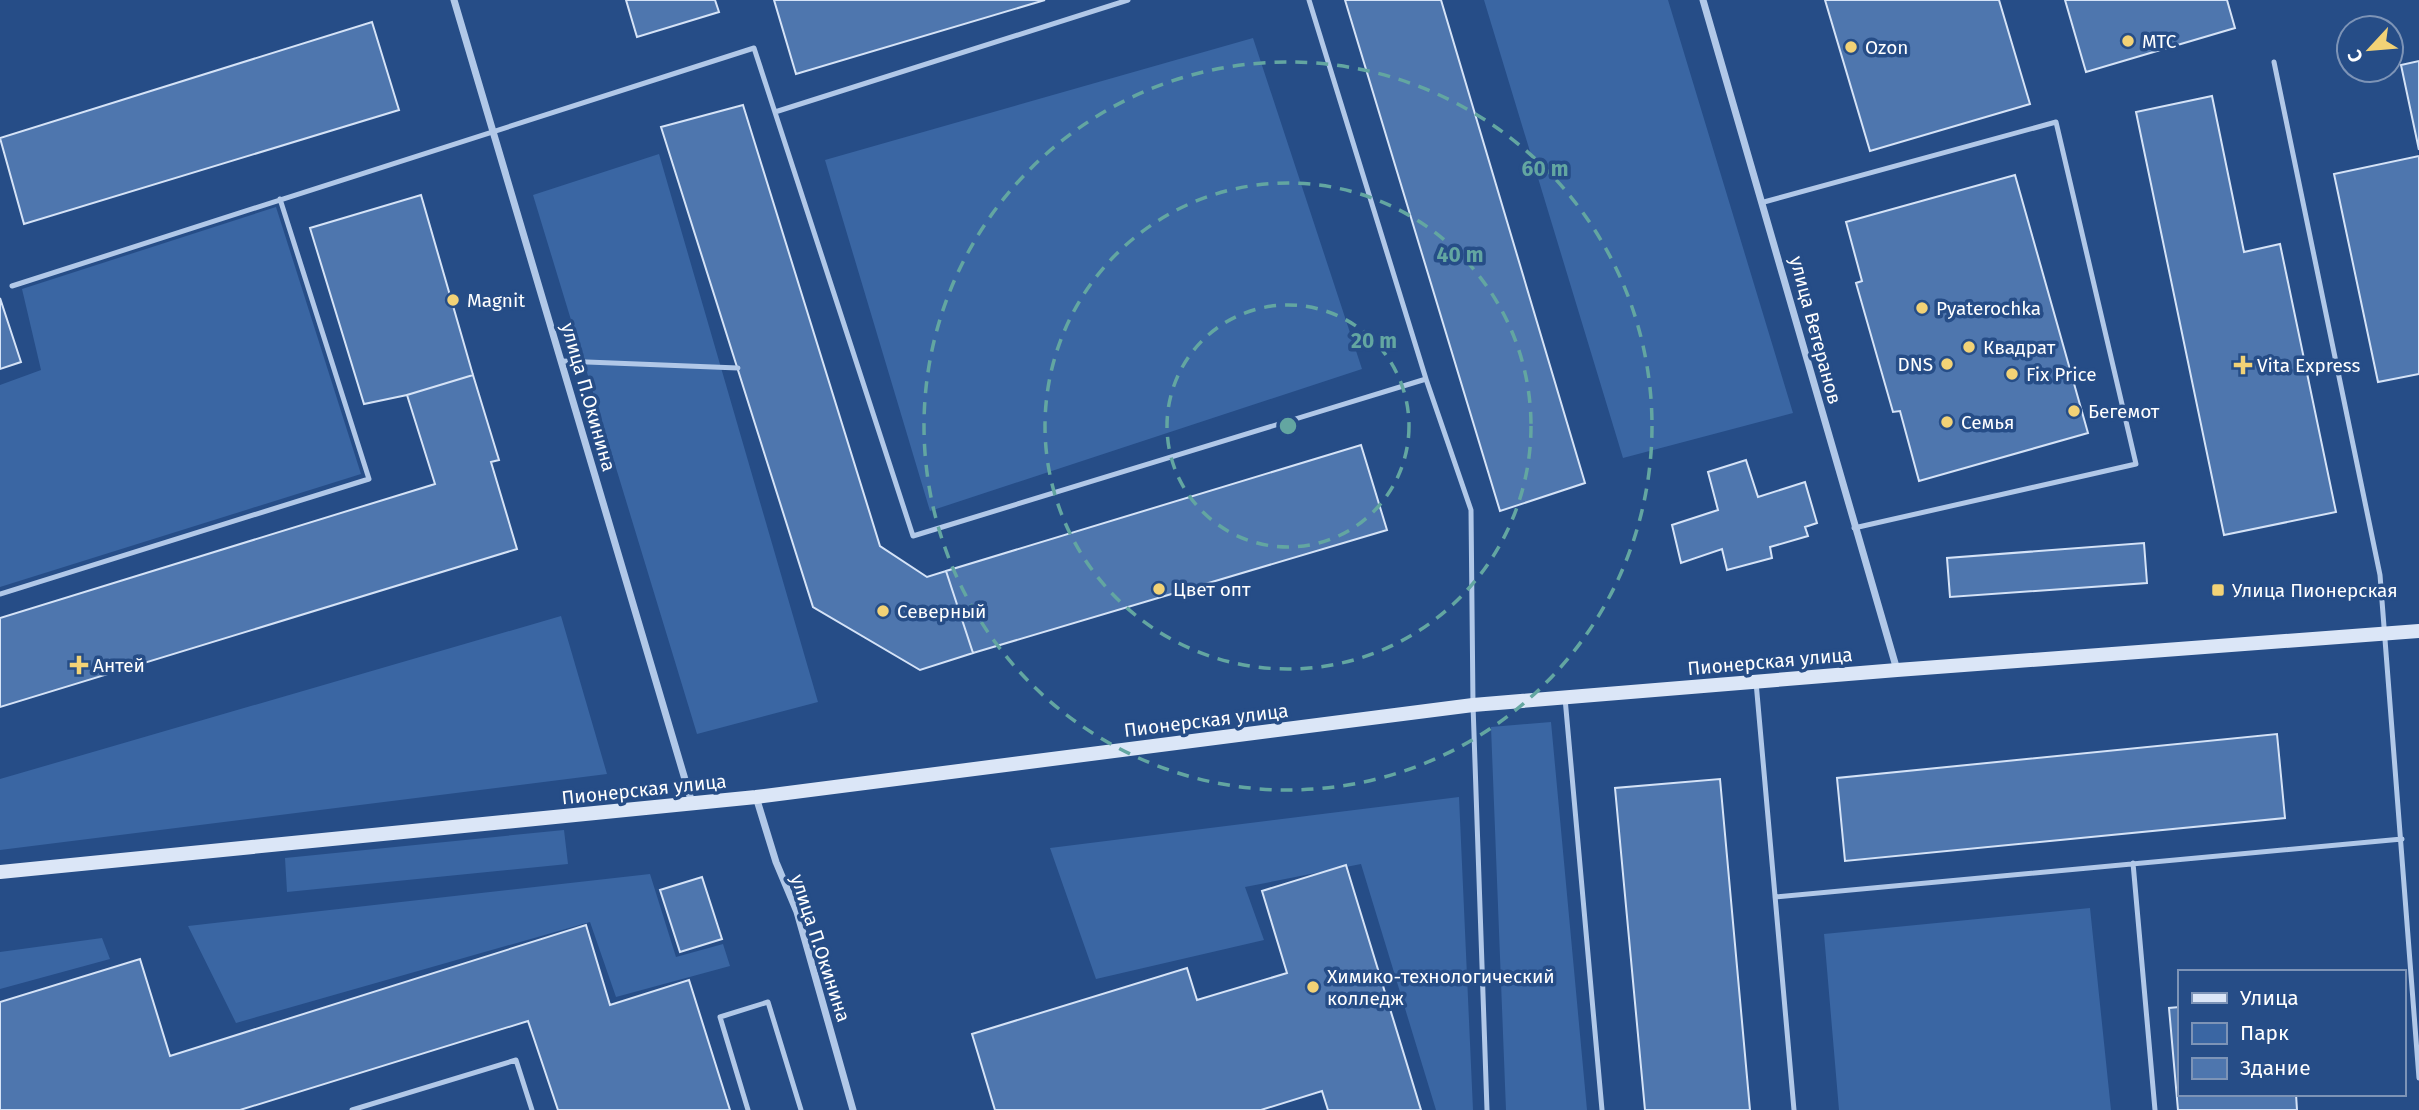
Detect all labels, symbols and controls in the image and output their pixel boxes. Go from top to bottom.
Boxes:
north arrow [2335,14,2405,84]
place label: МТС [2142,30,2177,53]
marker: МТС [2120,33,2136,49]
place label: Ozon [1865,36,1908,59]
marker: Ozon [1843,39,1859,55]
text: С [2342,46,2368,66]
text: 60 m [1522,156,1568,182]
text: 40 m [1437,242,1483,268]
street label: улица Ветеранов [1785,254,1846,407]
place label: Magnit [467,289,525,312]
marker: Magnit [445,292,461,308]
place label: Pyaterochka [1936,297,2041,320]
marker: Pyaterochka [1914,300,1930,316]
street label: улица П.Окинина [556,320,621,474]
text: 20 m [1351,328,1397,354]
place label: Квадрат [1983,336,2056,359]
marker: Квадрат [1961,339,1977,355]
place label: DNS [1897,353,1933,376]
place label: Vita Express [2257,354,2360,377]
marker: DNS [1939,356,1955,372]
marker: Vita Express [2235,357,2251,373]
place label: Fix Price [2026,363,2097,386]
marker: Fix Price [2004,366,2020,382]
place label: Бегемот [2088,400,2160,423]
marker: Бегемот [2066,403,2082,419]
place label: Семья [1961,411,2015,434]
centre of rings [1276,414,1300,438]
marker: Семья [1939,414,1955,430]
place label: Цвет опт [1173,578,1251,601]
place label: Улица Пионерская [2232,579,2398,602]
marker: Цвет опт [1151,581,1167,597]
marker: Улица Пионерская [2210,582,2226,598]
place label: Северный [897,600,987,623]
marker: Северный [875,603,891,619]
street label: Пионерская улица [1687,643,1854,680]
place label: Антей [93,654,145,677]
marker: Антей [71,657,87,673]
street label: Пионерская улица [1122,699,1290,742]
street label: Пионерская улица [560,769,728,810]
street label: улица П.Окинина [786,872,855,1025]
place label: Химико-технологический колледж [1327,965,1555,1010]
legend [2178,970,2405,1096]
marker: Химико-технологический колледж [1305,979,1321,995]
text: Улица [2240,985,2299,1011]
text: Парк [2240,1020,2289,1046]
text: Здание [2240,1055,2311,1081]

